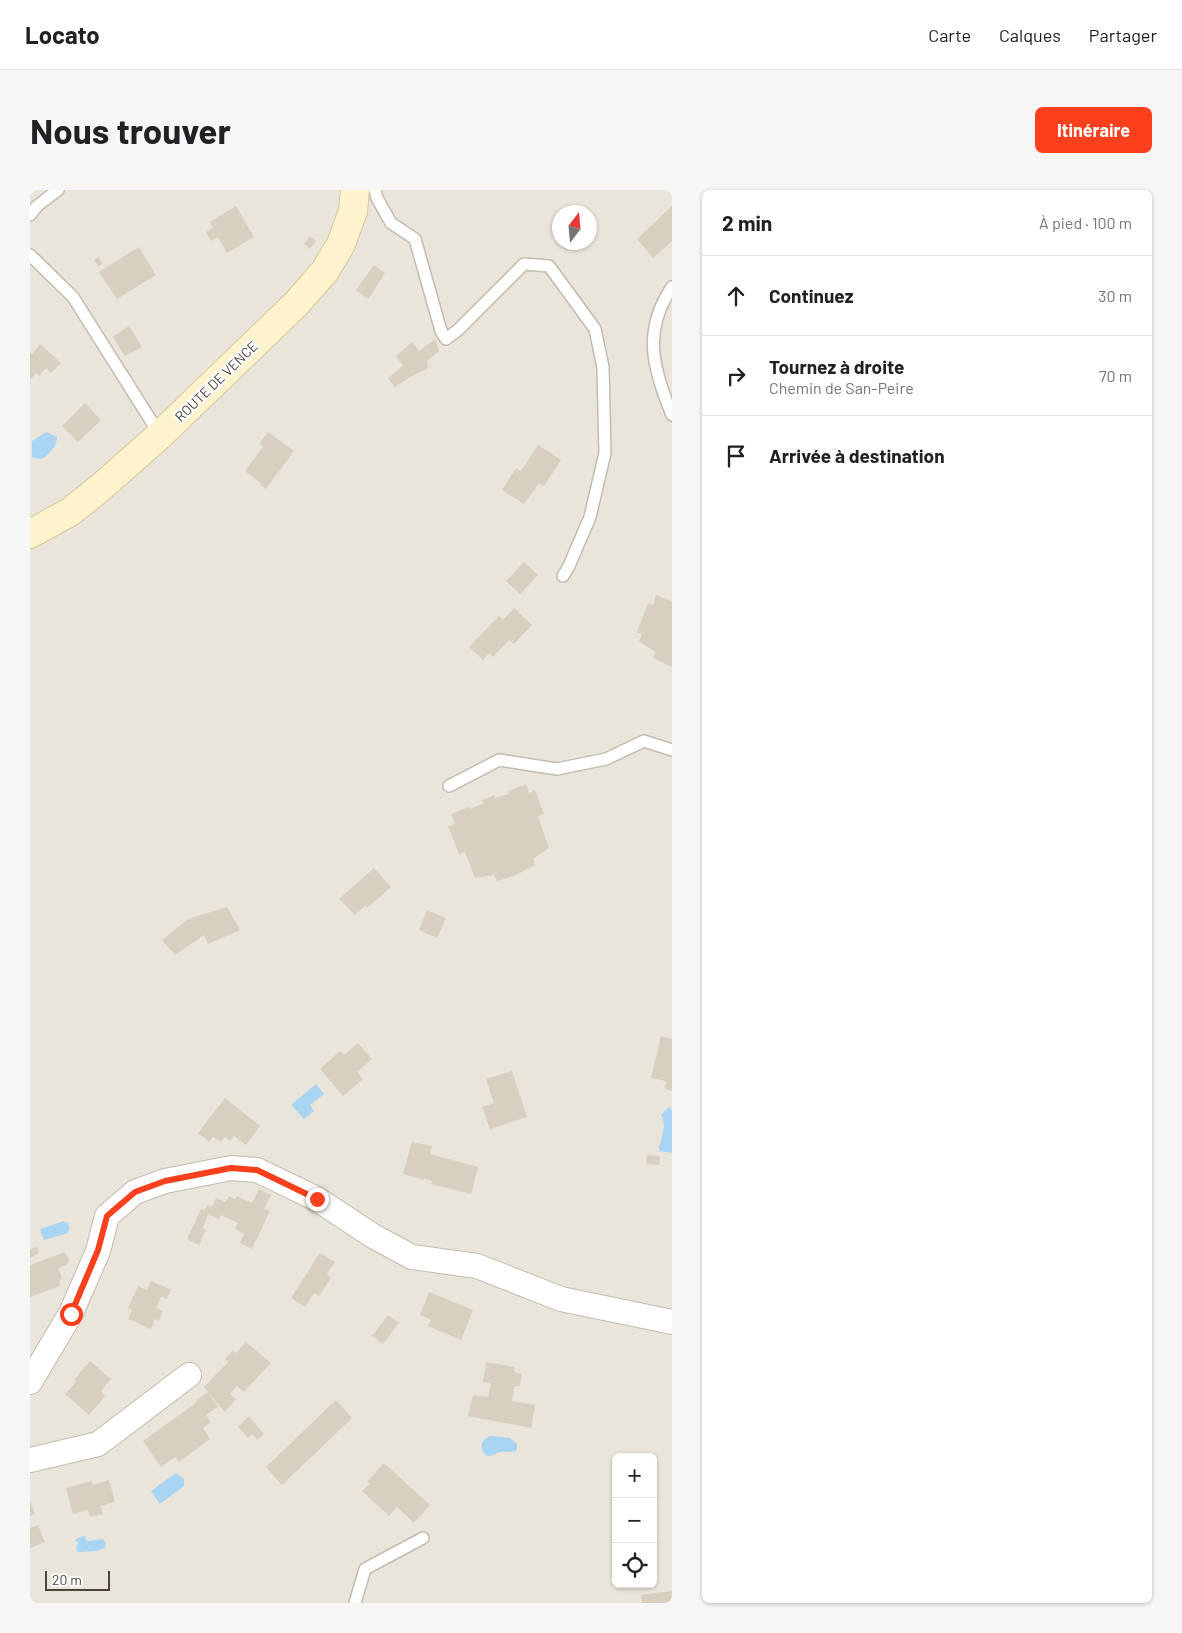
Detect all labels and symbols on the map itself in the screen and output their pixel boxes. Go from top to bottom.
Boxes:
north arrow [552,205,597,250]
street label: ROUTE DE VENCE [171,337,261,425]
route end [306,1188,329,1211]
route start [60,1303,83,1326]
scale bar [45,1568,110,1591]

